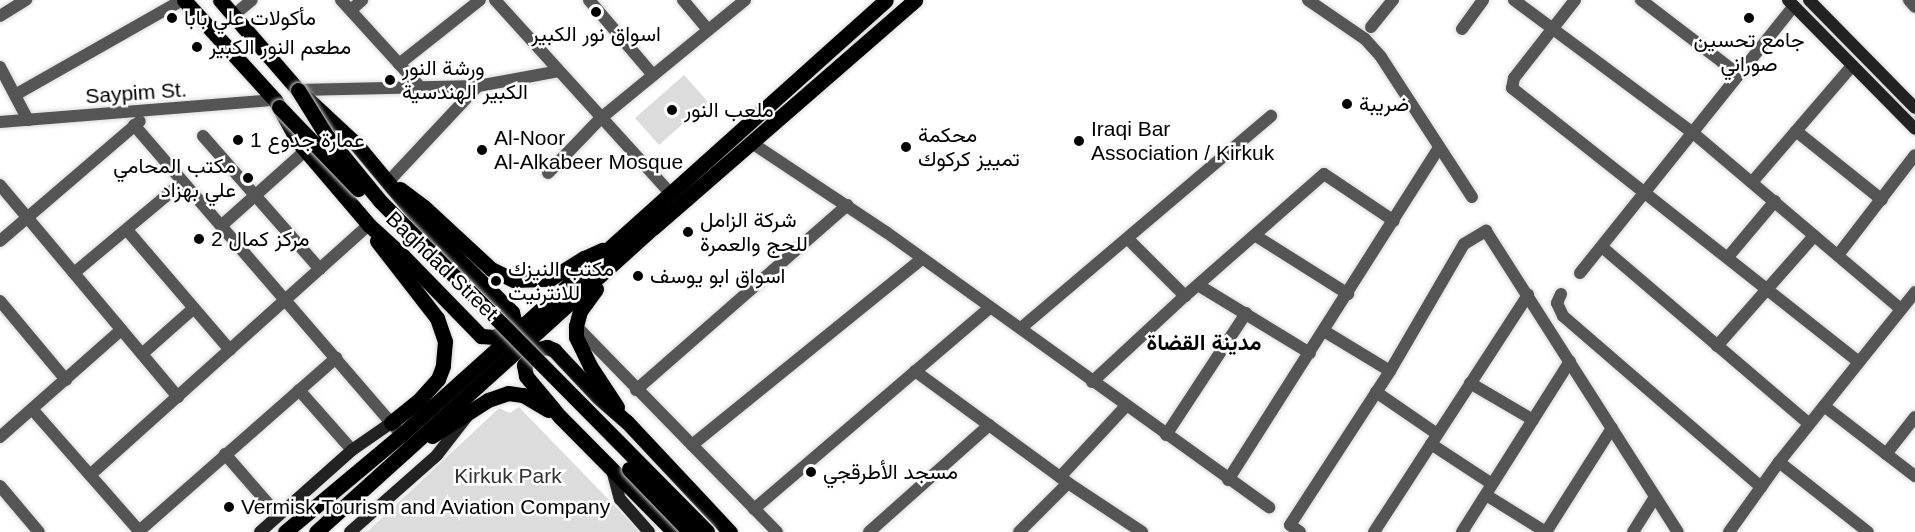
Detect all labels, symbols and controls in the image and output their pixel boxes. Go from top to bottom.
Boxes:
place label: مأكولات علي بابا [184,5,316,31]
marker: اسواق نور الكبير [589,5,603,19]
marker: مأكولات علي بابا [165,11,179,25]
marker: جامع تحسين صوراني [1742,11,1756,25]
place label: اسواق نور الكبير [531,21,661,47]
place label: جامع تحسين صوراني [1693,27,1805,77]
place label: مطعم النور الكبير [209,34,351,60]
marker: مطعم النور الكبير [190,40,204,54]
place label: ورشة النور الكبير الهندسية [402,55,528,105]
marker: ورشة النور الكبير الهندسية [383,73,397,87]
street label: Saypim St. [84,77,188,109]
place label: ضريبة [1359,91,1409,117]
place label: ملعب النور [684,97,774,123]
marker: ضريبة [1340,97,1354,111]
marker: ملعب النور [665,103,679,117]
place label: Iraqi Bar Association / Kirkuk [1091,116,1274,166]
place label: محكمة تمييز كركوك [918,122,1020,172]
place label: Al-Noor Al-Alkabeer Mosque [494,125,683,175]
place label: عمارة جدوع 1 [250,127,365,153]
marker: عمارة جدوع 1 [231,133,245,147]
marker: Iraqi Bar Association / Kirkuk [1072,134,1086,148]
marker: محكمة تمييز كركوك [899,140,913,154]
marker: Al-Noor Al-Alkabeer Mosque [475,143,489,157]
place label: مكتب المحامي علي بهزاد [113,153,236,203]
marker: مكتب المحامي علي بهزاد [241,171,255,185]
street label: Baghdad Street [381,206,503,326]
place label: شركة الزامل للحج والعمرة [700,207,808,257]
marker: شركة الزامل للحج والعمرة [681,225,695,239]
place label: مركز كمال 2 [211,226,309,252]
marker: مركز كمال 2 [192,232,206,246]
place label: مكتب النيزك للانترنيت [508,256,614,306]
place label: اسواق ابو يوسف [650,263,785,289]
marker: اسواق ابو يوسف [631,269,645,283]
marker: مكتب النيزك للانترنيت [489,274,503,288]
district label: مدينة القضاة [1146,330,1262,356]
place label: مسجد الأطرقجي [823,459,958,485]
park label: Kirkuk Park [454,463,562,489]
marker: مسجد الأطرقجي [804,465,818,479]
place label: Vermisk Tourism and Aviation Company [241,494,612,520]
marker: Vermisk Tourism and Aviation Company [222,500,236,514]

